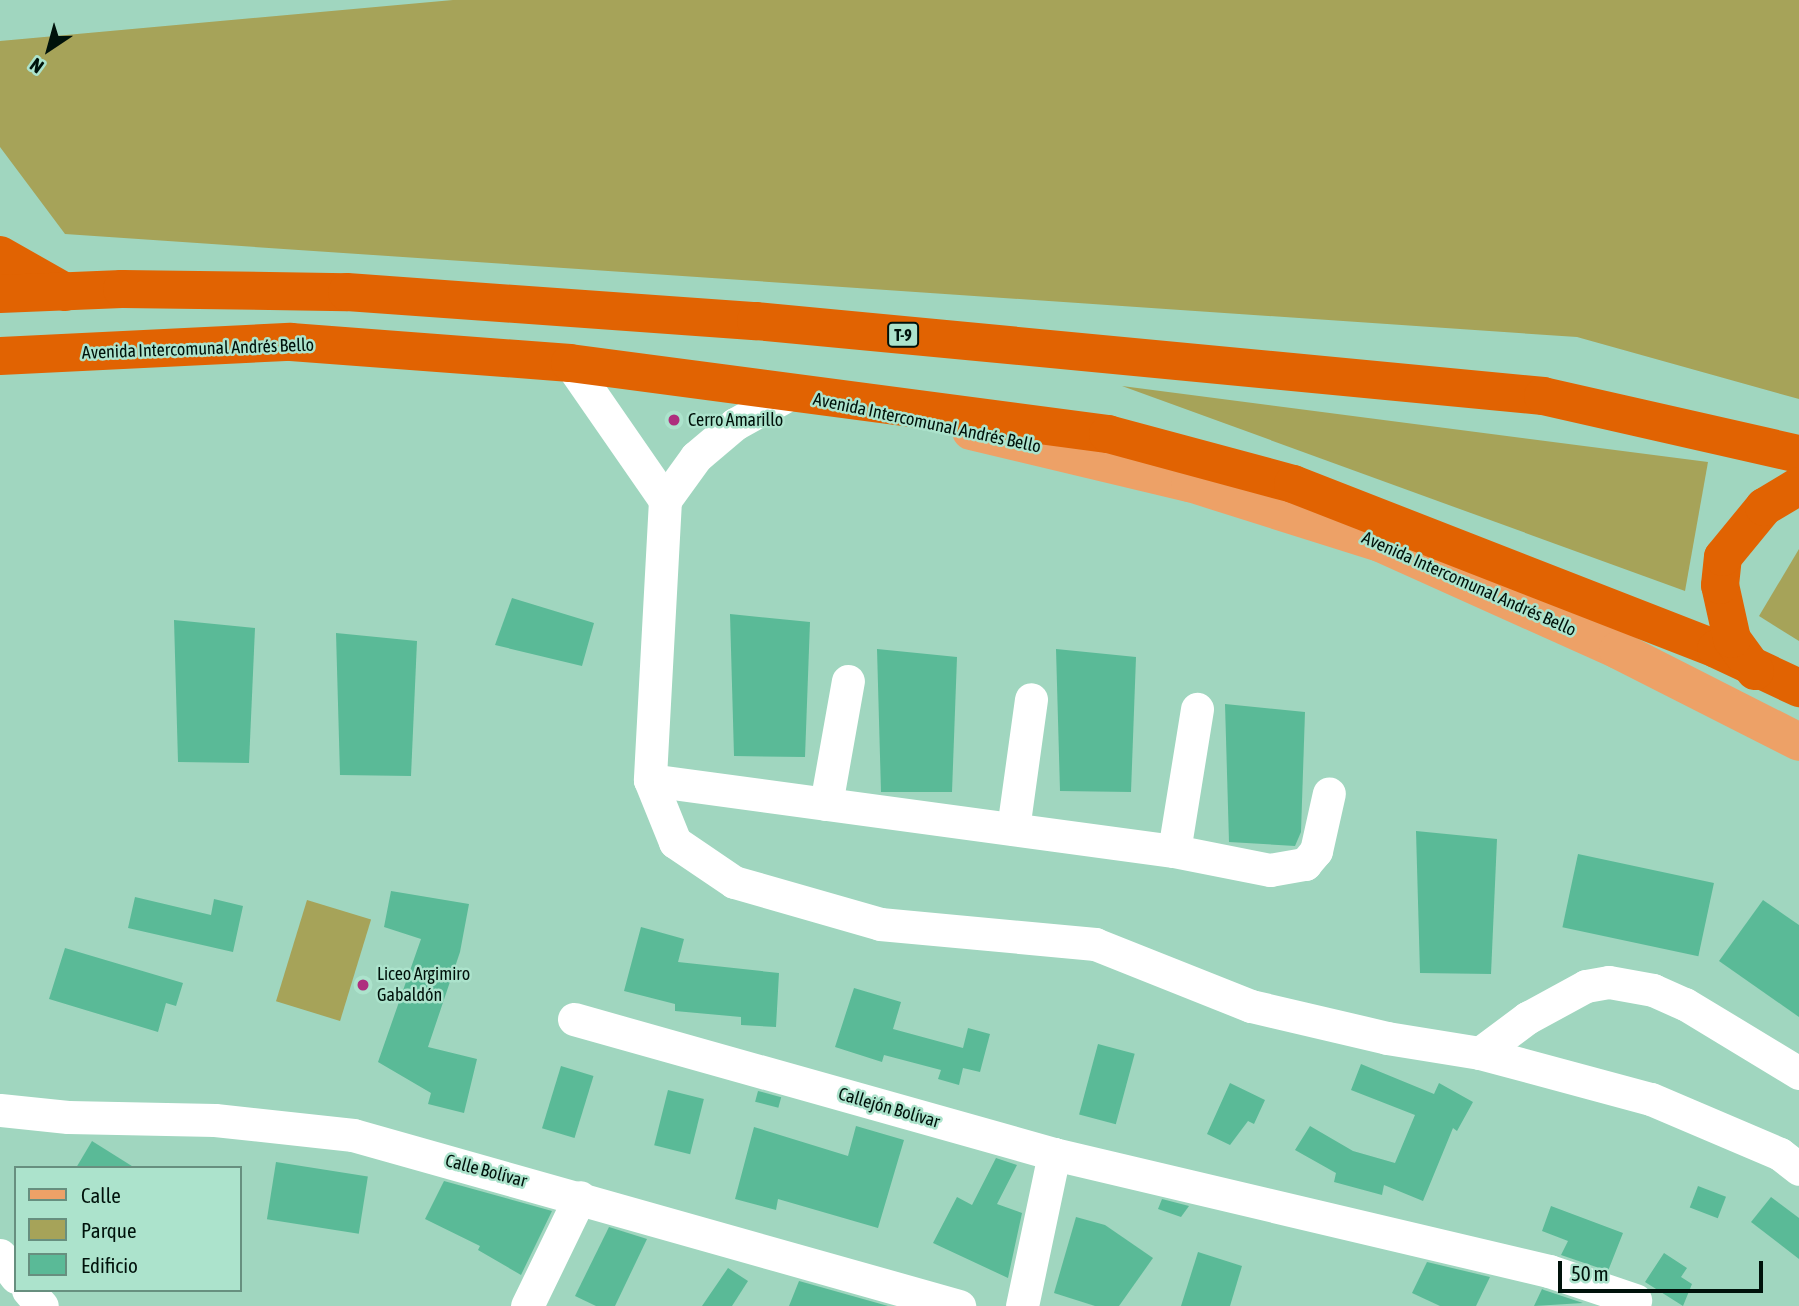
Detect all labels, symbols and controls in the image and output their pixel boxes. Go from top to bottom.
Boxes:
north arrow [14,14,84,84]
text: N [26,54,48,78]
road number: T-9 [886,322,920,348]
street label: Avenida Intercomunal Andrés Bello [82,334,314,364]
street label: Avenida Intercomunal Andrés Bello [811,388,1043,458]
place label: Cerro Amarillo [688,409,783,431]
marker: Cerro Amarillo [666,412,682,428]
street label: Avenida Intercomunal Andrés Bello [1359,527,1579,641]
place label: Liceo Argimiro Gabaldón [377,964,470,1006]
marker: Liceo Argimiro Gabaldón [355,977,371,993]
street label: Callejón Bolívar [836,1083,942,1133]
street label: Calle Bolívar [443,1150,529,1192]
legend [14,1166,242,1292]
text: Calle [81,1183,121,1207]
text: Parque [81,1218,136,1242]
scale bar [1561,1246,1766,1290]
text: Edificio [81,1253,138,1277]
text: 50 m [1571,1261,1609,1285]

